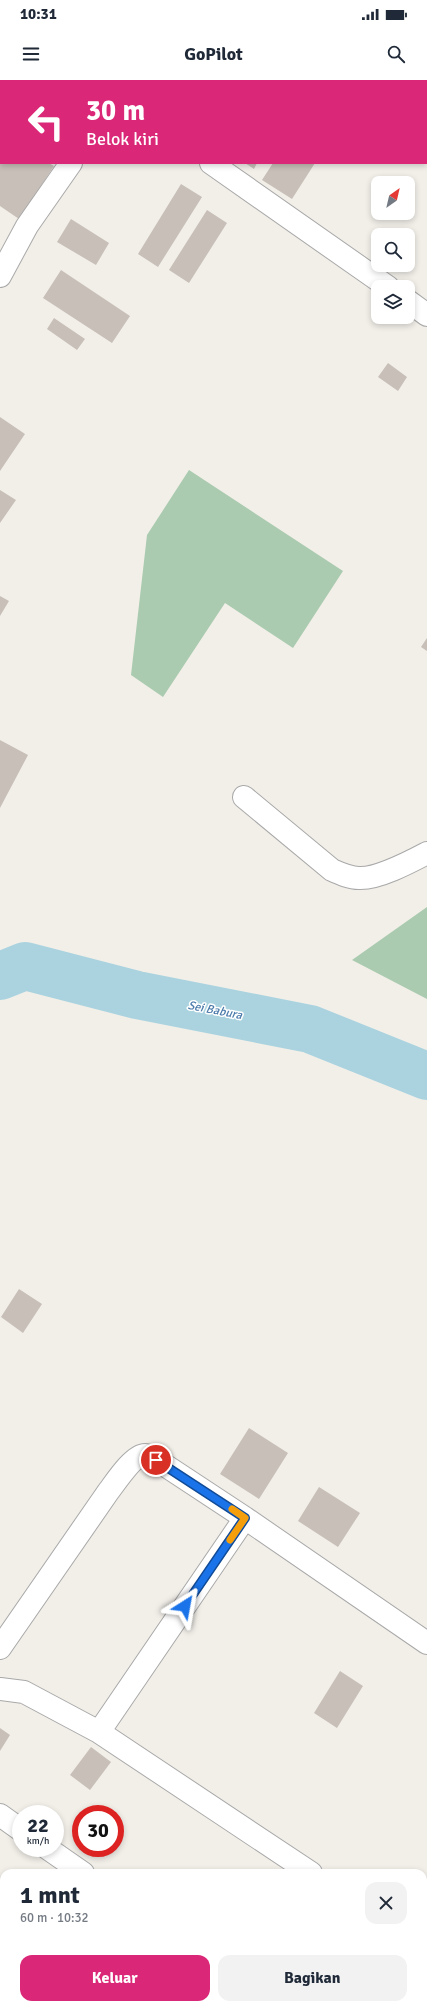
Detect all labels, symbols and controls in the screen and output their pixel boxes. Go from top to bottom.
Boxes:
text: 10:31 [20,5,57,23]
icon: menu [20,43,42,65]
text: GoPilot [184,43,243,65]
icon: search [385,43,407,65]
text: 30 m [86,94,145,128]
icon: left [20,96,72,148]
text: Belok kiri [86,128,159,150]
north arrow [371,176,415,220]
map controls [371,176,415,324]
button: search [371,228,415,272]
button: layers [371,280,415,324]
water label: Sei Babura [186,998,244,1023]
pin [139,1443,173,1477]
icon: arrive [145,1449,167,1471]
position arrow [164,1585,206,1627]
speed limit sign: 30 [72,1805,124,1857]
text: 22 [27,1813,49,1838]
text: km/h [27,1835,49,1847]
text: 1 mnt [20,1880,80,1910]
button: close [365,1882,407,1924]
text: 60 m · 10:32 [20,1910,89,1926]
button: Keluar [20,1955,210,2001]
button: Bagikan [218,1955,407,2001]

